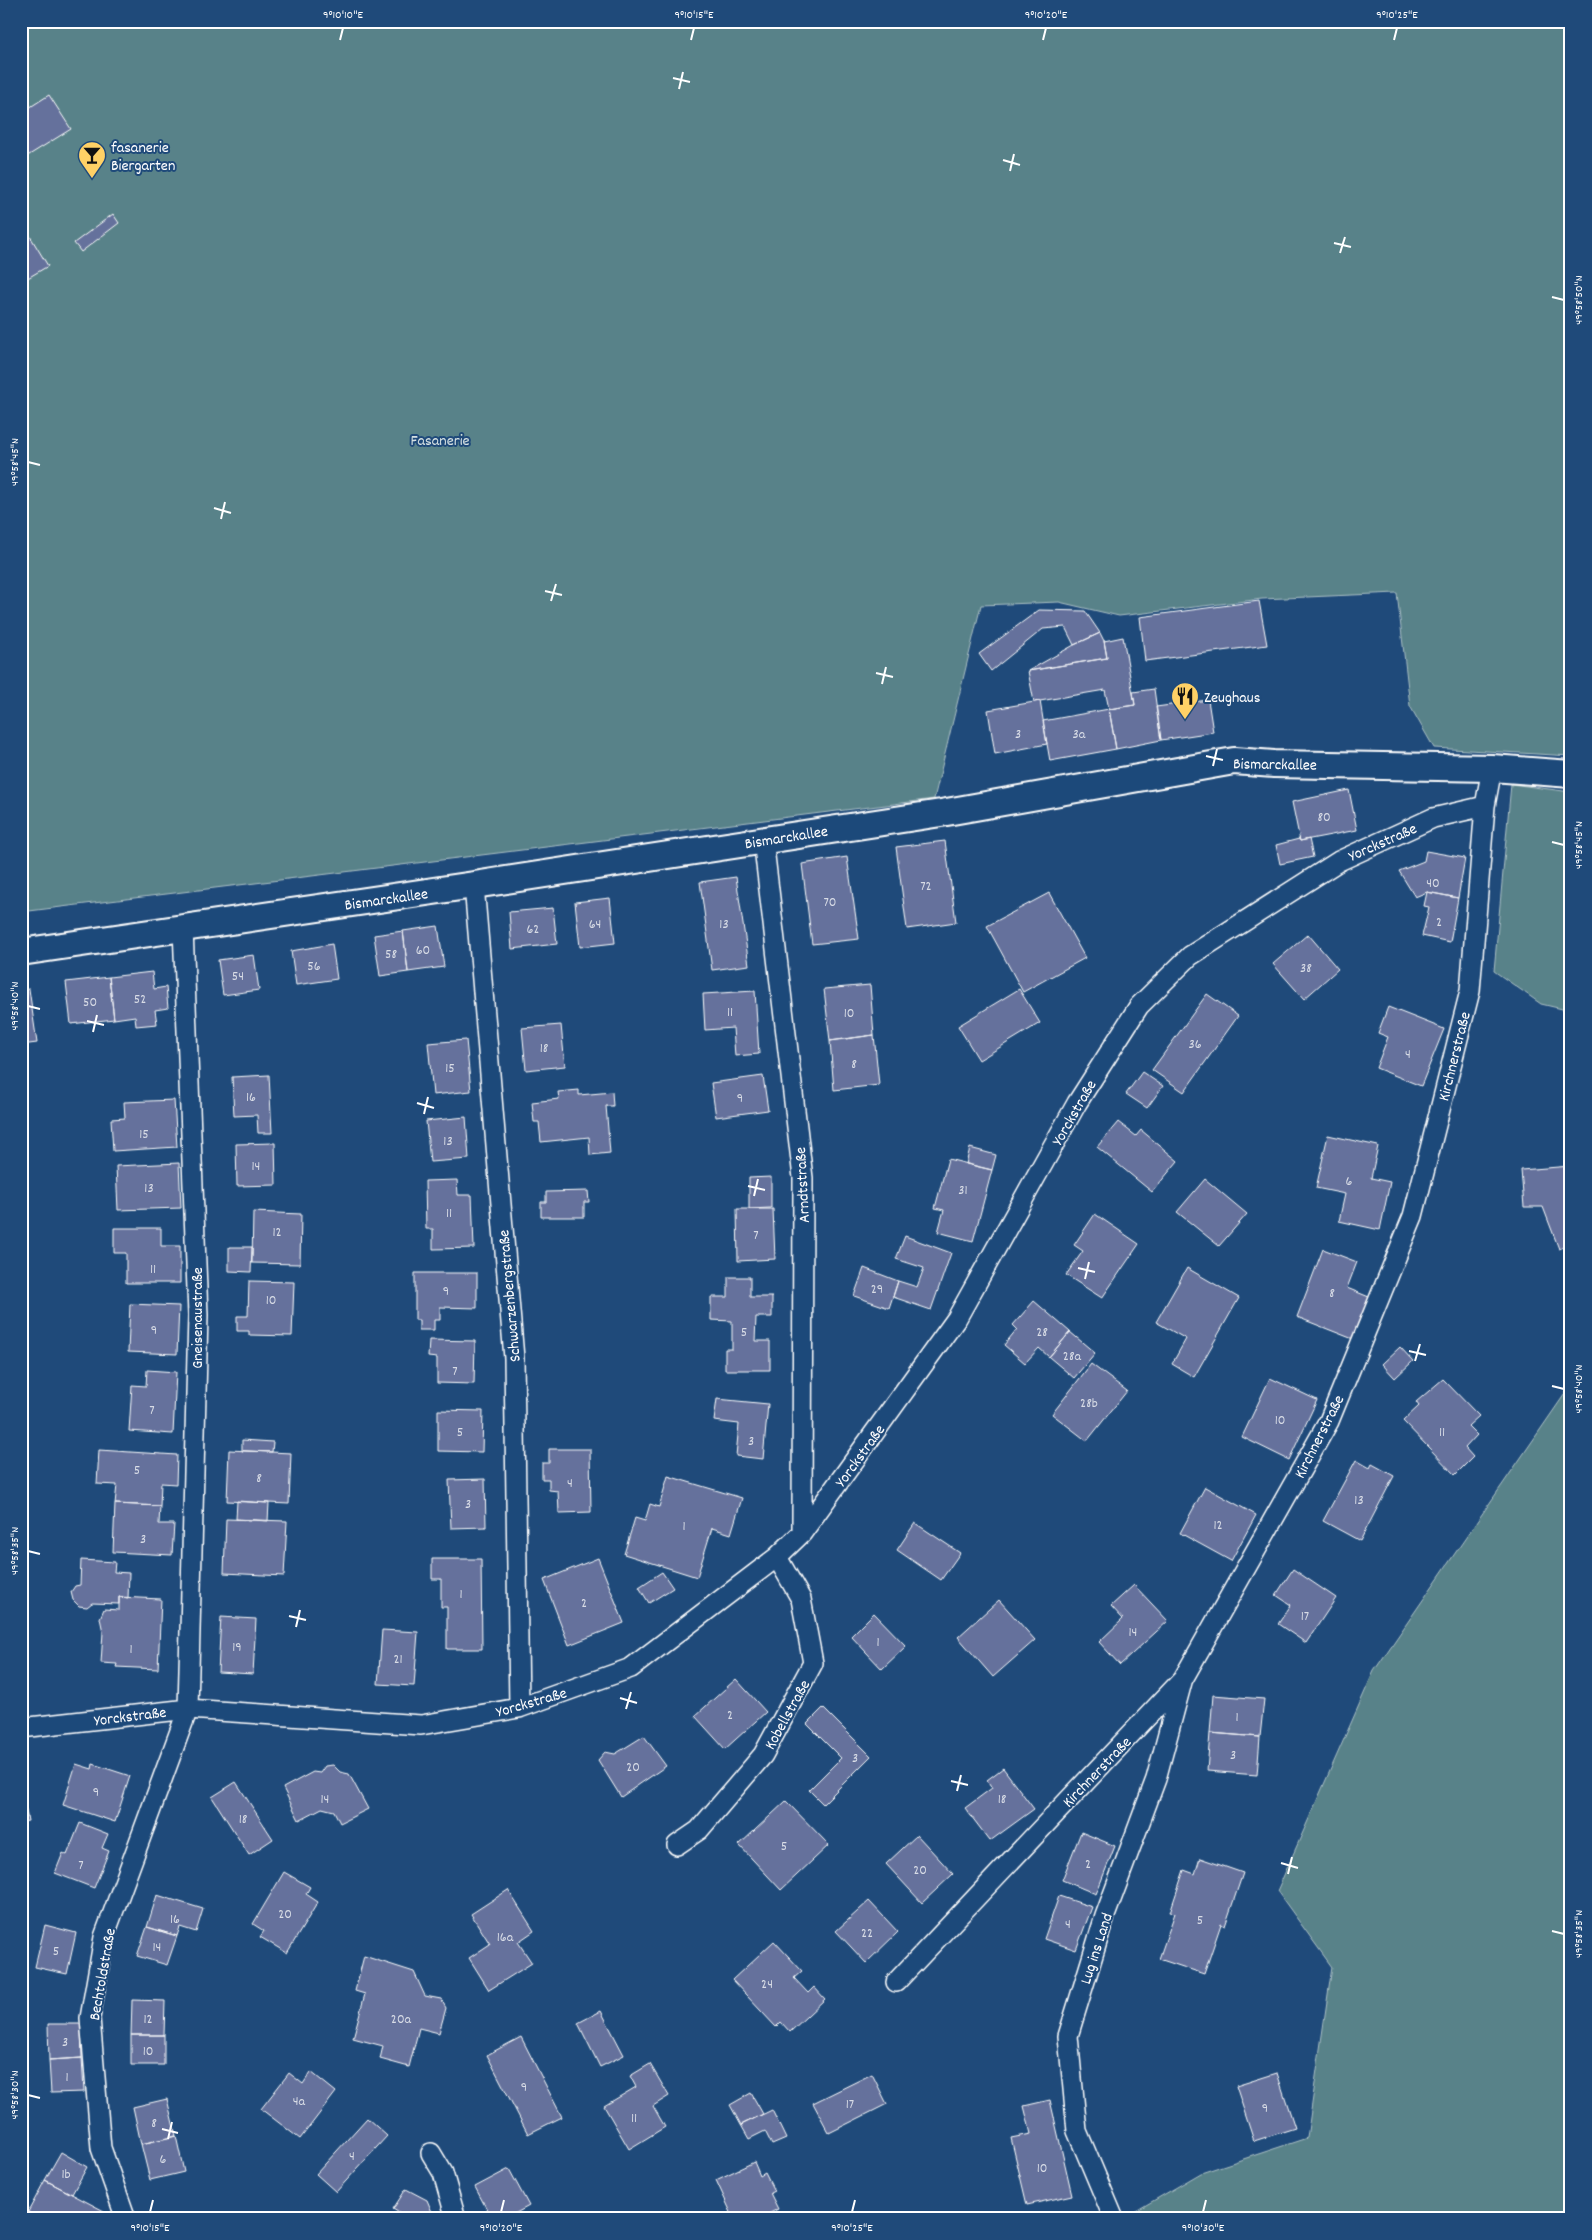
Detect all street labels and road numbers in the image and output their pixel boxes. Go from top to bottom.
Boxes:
street label: Bismarckallee [1233,753,1317,778]
street label: Yorckstraße [1345,818,1421,869]
street label: Bismarckallee [743,821,830,856]
street label: Bismarckallee [343,883,429,918]
street label: Kirchnerstraße [1433,1010,1478,1104]
street label: Yorckstraße [1047,1076,1103,1150]
street label: Arndtstraße [790,1146,817,1224]
street label: Schwarzenbergstraße [493,1229,528,1363]
street label: Gneisenaustraße [187,1267,210,1369]
street label: Kirchnerstraße [1289,1391,1351,1483]
street label: Yorckstraße [830,1420,892,1493]
street label: Kobellstraße [760,1676,817,1754]
street label: Yorckstraße [494,1682,570,1724]
street label: Yorckstraße [93,1702,168,1733]
street label: Kirchnerstraße [1058,1732,1138,1813]
street label: Lug ins Land [1075,1910,1120,1987]
street label: Bechtoldstraße [84,1926,123,2022]

